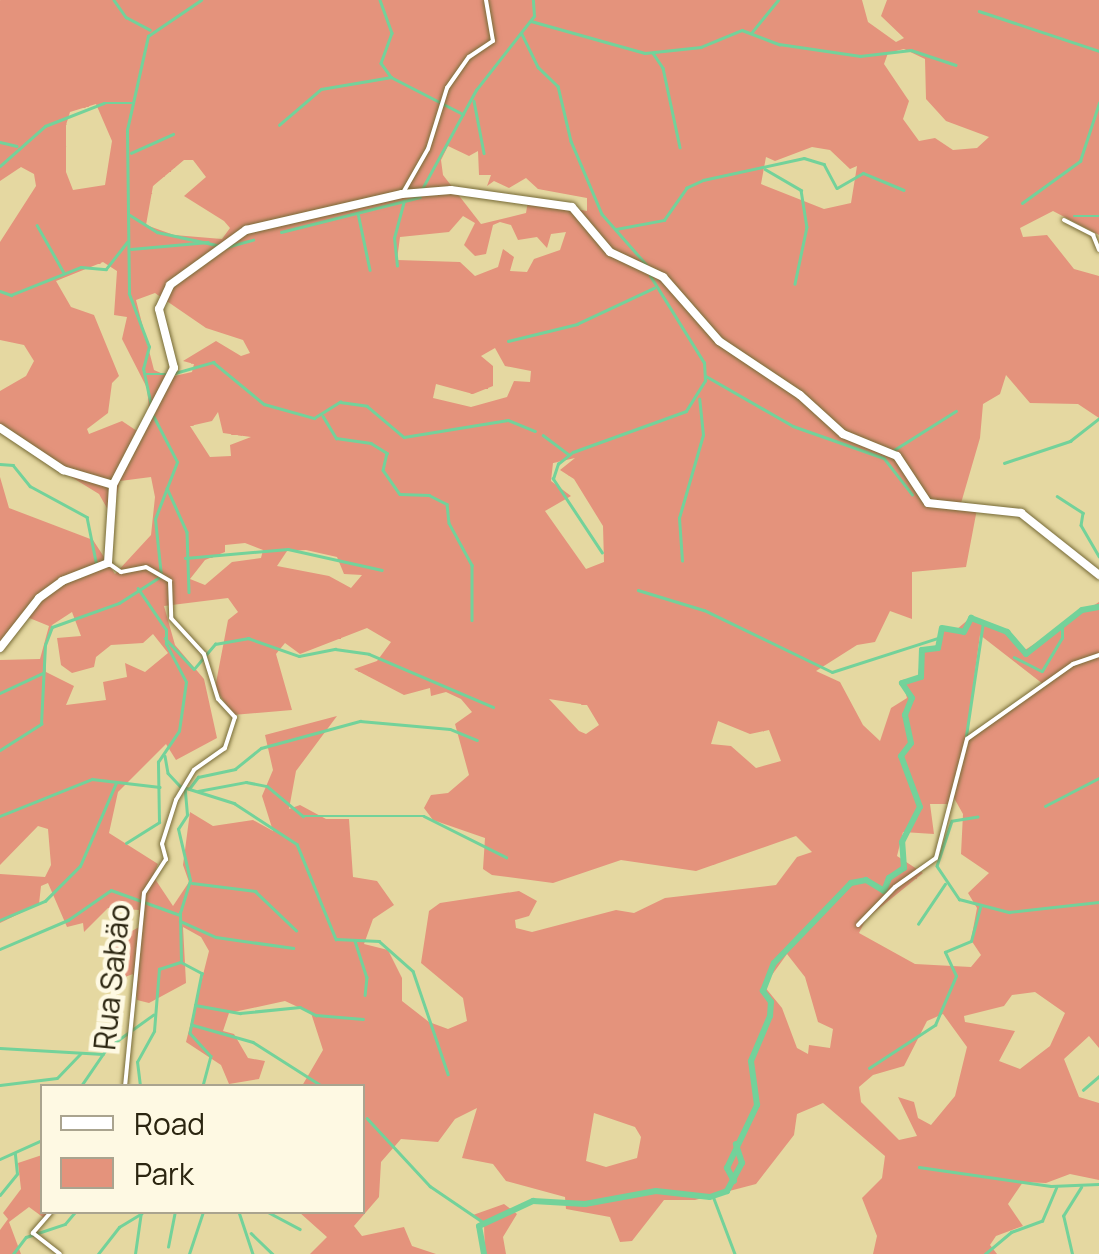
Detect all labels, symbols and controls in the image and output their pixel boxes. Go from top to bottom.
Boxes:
street label: Rua Sabäo [86,902,138,1052]
legend [40,1084,365,1214]
text: Road [134,1103,205,1144]
text: Park [134,1153,194,1194]

